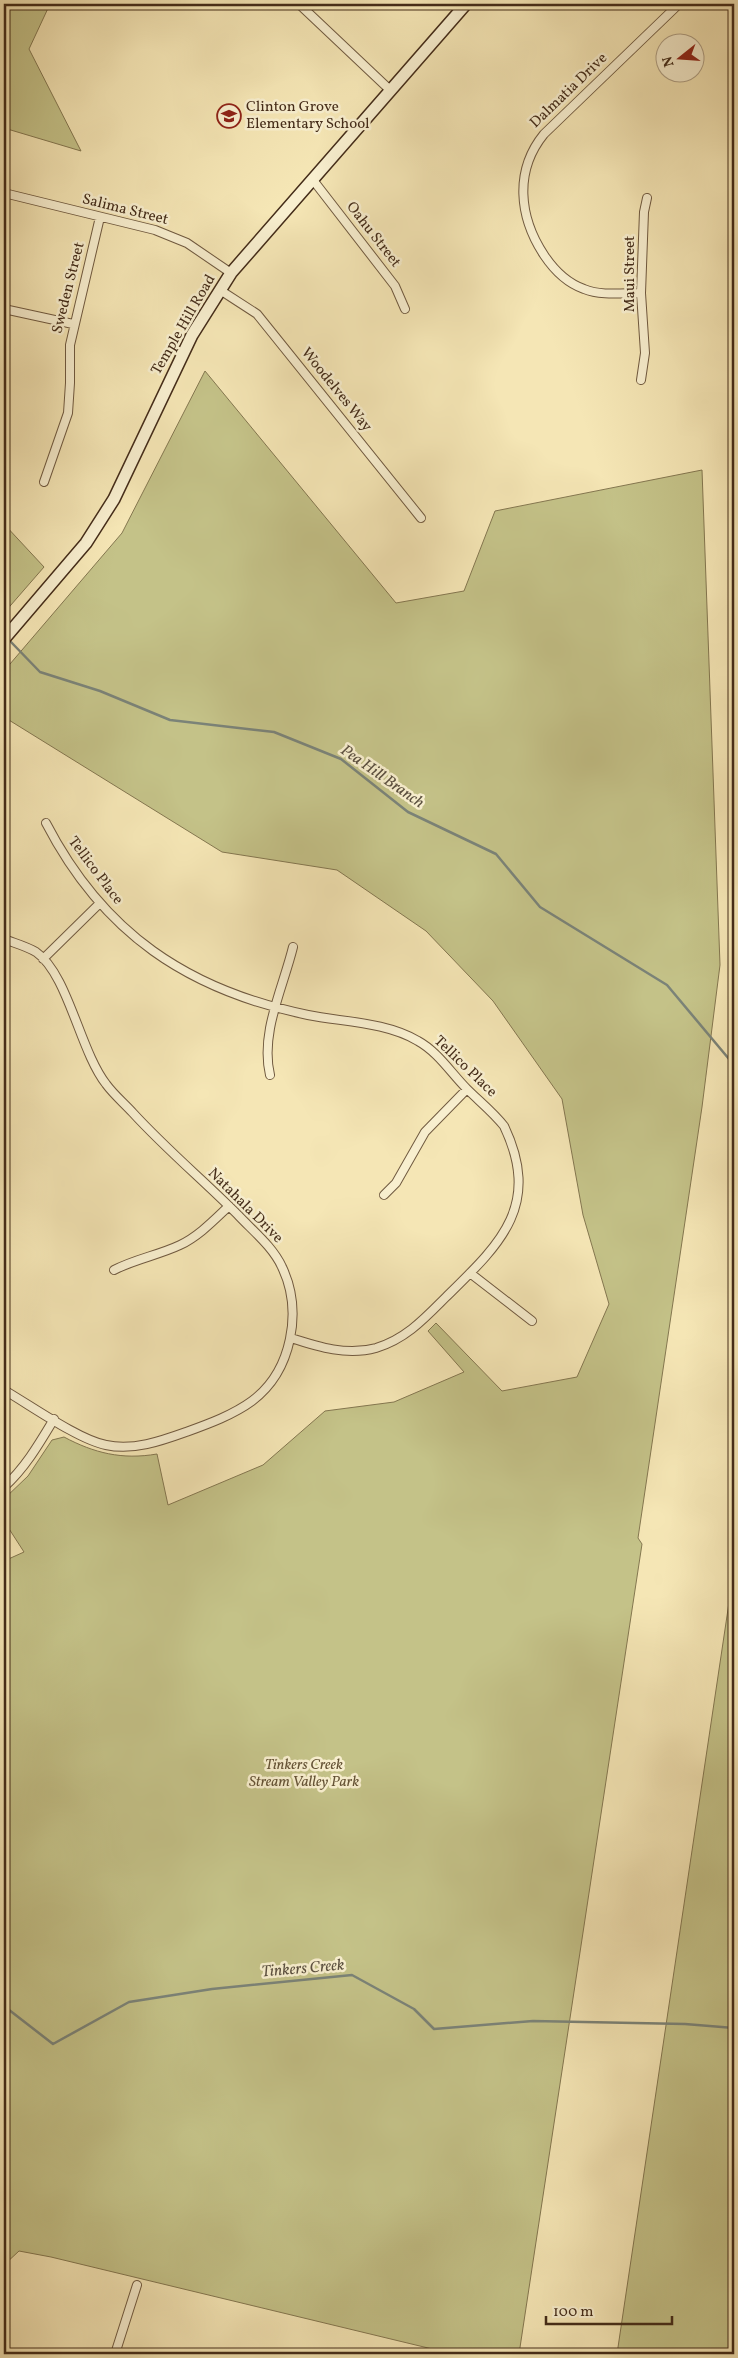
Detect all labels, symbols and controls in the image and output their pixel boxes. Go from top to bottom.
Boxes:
north arrow [656,32,706,82]
street label: Dalmatia Drive [526,49,612,133]
text: N [658,54,680,69]
place label: Clinton Grove Elementary School [246,97,369,135]
school or university icon: Clinton Grove Elementary School [216,103,242,129]
street label: Salima Street [80,189,170,231]
street label: Oahu Street [341,198,405,272]
street label: Maui Street [620,236,641,312]
street label: Sweden Street [47,240,91,336]
street label: Temple Hill Road [147,271,221,379]
street label: Woodelves Way [295,343,377,437]
water label: Pea Hill Branch [336,740,428,814]
street label: Tellico Place [62,833,128,909]
street label: Tellico Place [429,1031,501,1103]
street label: Natahala Drive [203,1164,287,1248]
park label: Tinkers Creek Stream Valley Park [249,1755,359,1793]
water label: Tinkers Creek [261,1954,346,1984]
scale bar [546,2293,672,2325]
text: 100 m [553,2302,593,2323]

